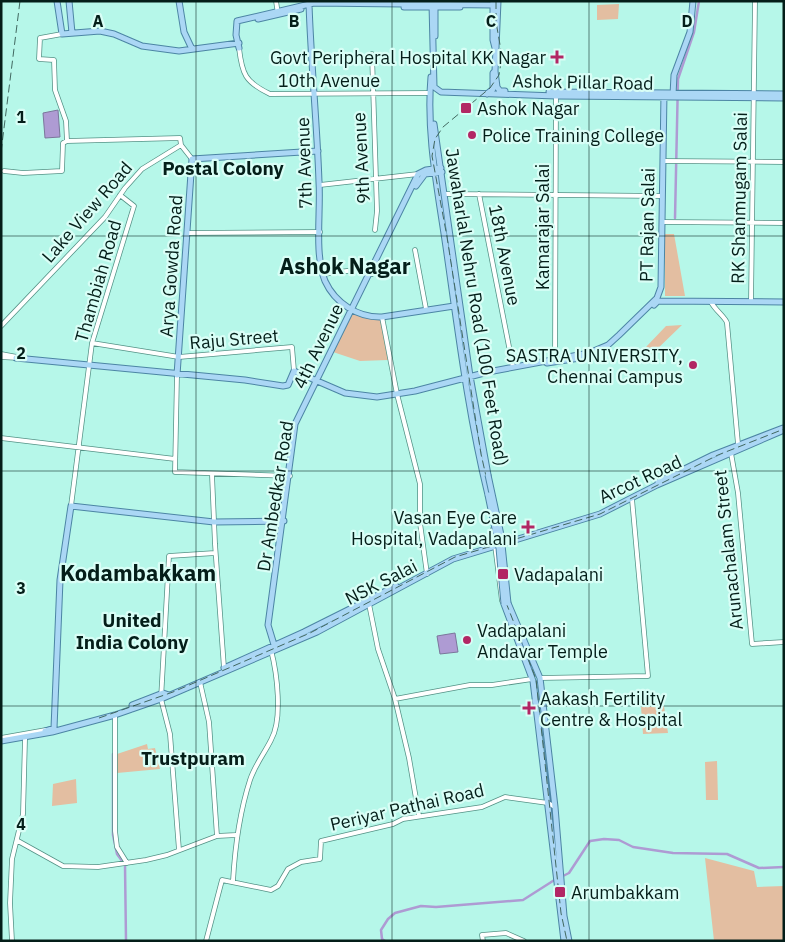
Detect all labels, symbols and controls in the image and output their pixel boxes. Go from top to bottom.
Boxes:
text: A [93,11,104,31]
text: B [289,11,300,31]
text: C [486,11,496,31]
text: D [681,11,693,31]
place label: Govt Peripheral Hospital KK Nagar [270,46,546,69]
marker: Govt Peripheral Hospital KK Nagar [550,50,564,64]
street label: 10th Avenue [278,69,380,92]
street label: Ashok Pillar Road [512,69,654,95]
place label: Ashok Nagar [477,97,580,120]
marker: Ashok Nagar [459,101,473,115]
text: 1 [16,107,26,127]
street label: 9th Avenue [347,112,375,204]
street label: RK Shanmugam Salai [726,112,752,284]
street label: 7th Avenue [291,117,317,209]
place label: Police Training College [482,124,664,147]
marker: Police Training College [466,129,478,141]
street label: Jawaharlal Nehru Road (100 Feet Road) [440,146,514,468]
district label: Postal Colony [162,156,285,180]
street label: Lake View Road [37,157,137,267]
street label: Kamarajar Salai [531,164,554,290]
street label: PT Rajan Salai [635,168,659,282]
street label: Arya Gowda Road [155,194,187,338]
street label: 18th Avenue [484,202,526,308]
street label: Thambiah Road [70,217,126,345]
district label: Ashok Nagar [279,251,411,280]
street label: 4th Avenue [288,300,348,392]
street label: Raju Street [189,324,279,354]
text: 2 [16,343,26,363]
place label: SASTRA UNIVERSITY, Chennai Campus [506,344,683,388]
marker: SASTRA UNIVERSITY, Chennai Campus [687,359,699,371]
street label: Dr Ambedkar Road [252,419,298,573]
street label: Arcot Road [595,450,685,508]
street label: Arunachalam Street [708,469,748,631]
place label: Vasan Eye Care Hospital, Vadapalani [351,506,517,550]
marker: Vasan Eye Care Hospital, Vadapalani [521,520,535,534]
street label: NSK Salai [341,554,421,610]
district label: Kodambakkam [60,558,216,587]
place label: Vadapalani [514,563,603,586]
marker: Vadapalani [496,567,510,581]
text: 3 [16,578,26,598]
district label: United India Colony [76,608,189,654]
place label: Vadapalani Andavar Temple [477,619,608,663]
marker: Vadapalani Andavar Temple [461,634,473,646]
place label: Aakash Fertility Centre & Hospital [540,687,682,731]
marker: Aakash Fertility Centre & Hospital [522,701,536,715]
district label: Trustpuram [141,746,245,770]
street label: Periyar Pathai Road [328,778,486,836]
text: 4 [16,814,26,834]
place label: Arumbakkam [571,881,679,904]
marker: Arumbakkam [553,885,567,899]

